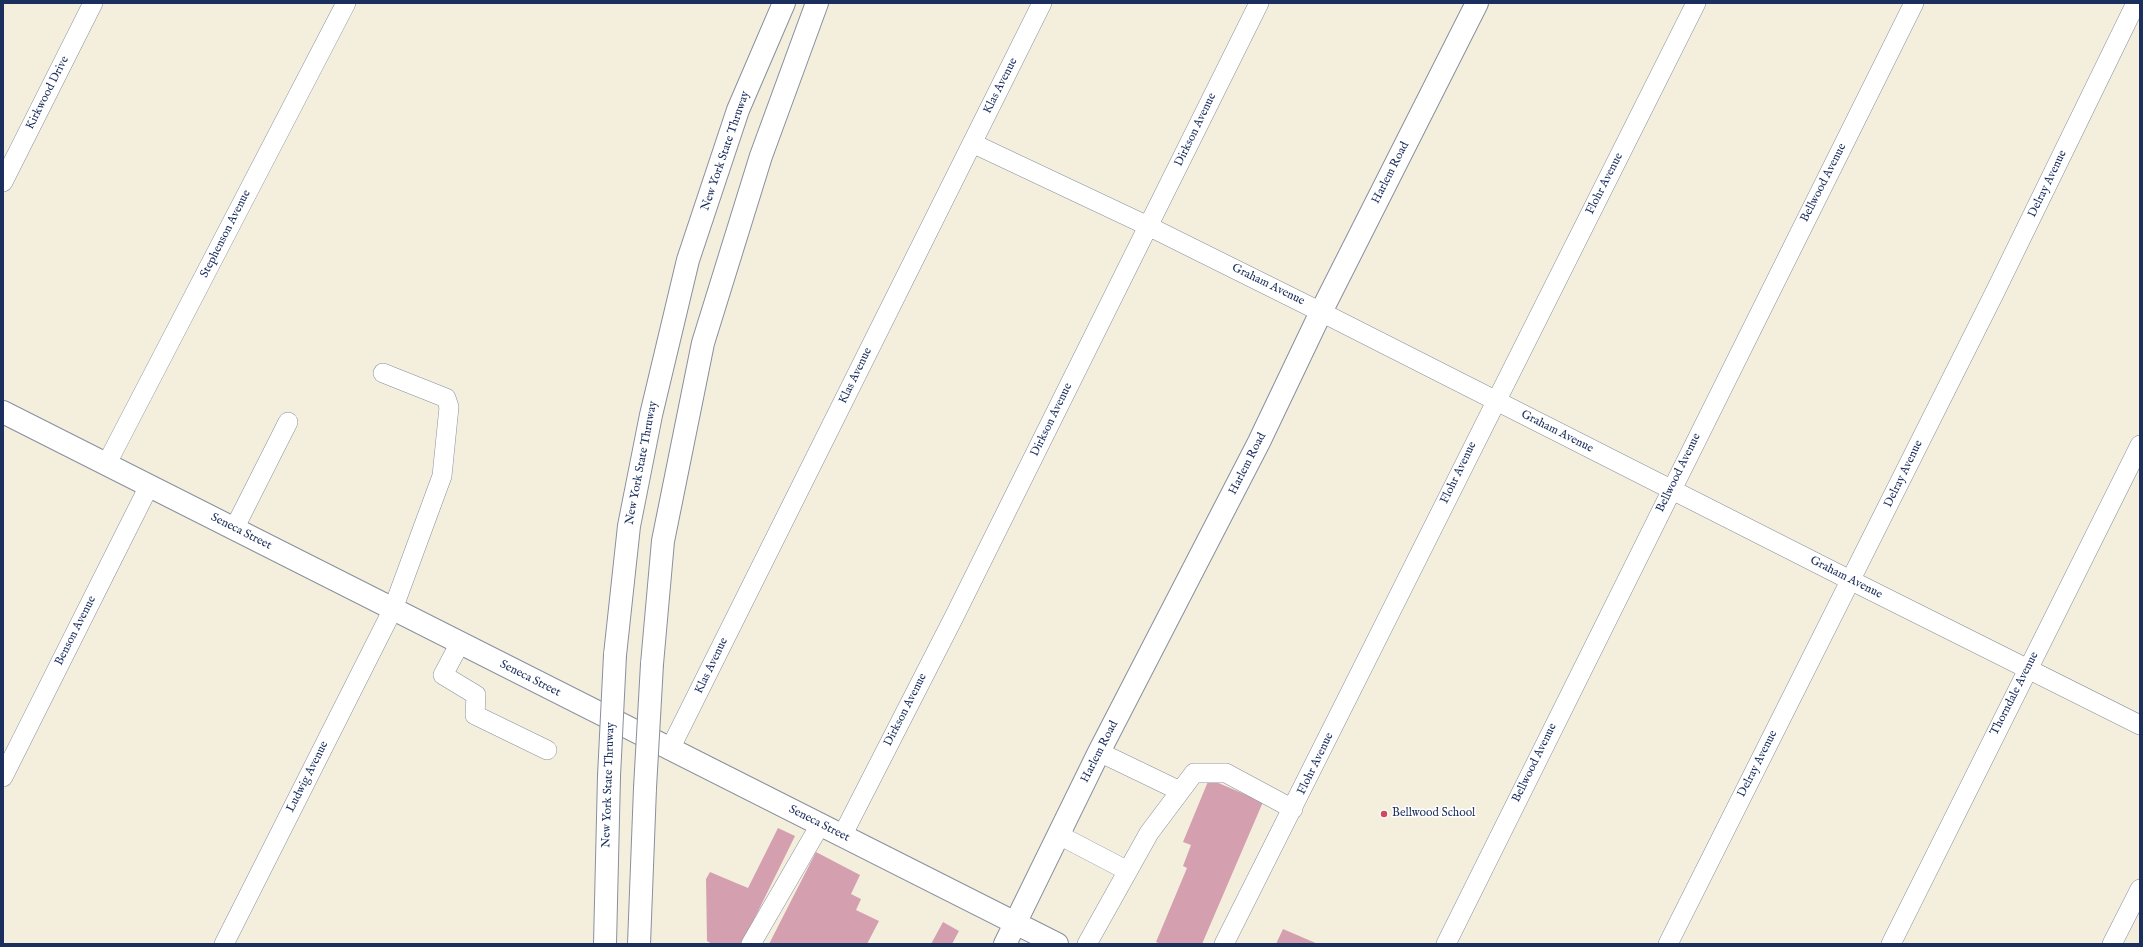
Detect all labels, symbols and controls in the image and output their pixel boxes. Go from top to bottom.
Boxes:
street label: Kirkwood Drive [23,54,73,132]
street label: Klas Avenue [981,56,1021,116]
street label: New York State Thruway [699,89,753,213]
street label: Dirkson Avenue [1172,91,1220,169]
street label: Harlem Road [1369,140,1413,206]
street label: Bellwood Avenue [1798,141,1850,225]
street label: Delray Avenue [2026,148,2070,220]
street label: Flohr Avenue [1583,151,1627,217]
street label: Stephenson Avenue [198,188,254,280]
street label: Graham Avenue [1229,261,1307,309]
street label: Klas Avenue [836,346,876,406]
street label: Dirkson Avenue [1028,381,1076,459]
street label: New York State Thruway [623,400,661,526]
street label: Graham Avenue [1518,408,1596,456]
street label: Harlem Road [1226,431,1270,497]
street label: Bellwood Avenue [1654,431,1704,515]
street label: Delray Avenue [1882,438,1926,510]
street label: Flohr Avenue [1438,440,1480,506]
street label: Seneca Street [208,511,274,553]
street label: Graham Avenue [1807,554,1885,602]
street label: Benson Avenue [52,594,100,668]
street label: Klas Avenue [692,636,732,696]
street label: Thorndale Avenue [1988,650,2042,738]
street label: Seneca Street [497,658,563,700]
street label: Dirkson Avenue [881,671,931,749]
street label: Harlem Road [1078,719,1122,785]
street label: Bellwood Avenue [1510,721,1560,805]
street label: New York State Thruway [600,722,618,848]
street label: Delray Avenue [1735,728,1781,800]
street label: Flohr Avenue [1295,731,1337,797]
street label: Ludwig Avenue [284,739,332,815]
street label: Seneca Street [786,803,852,845]
place label: Bellwood School [1392,807,1475,821]
marker: Bellwood School [1379,809,1389,819]

